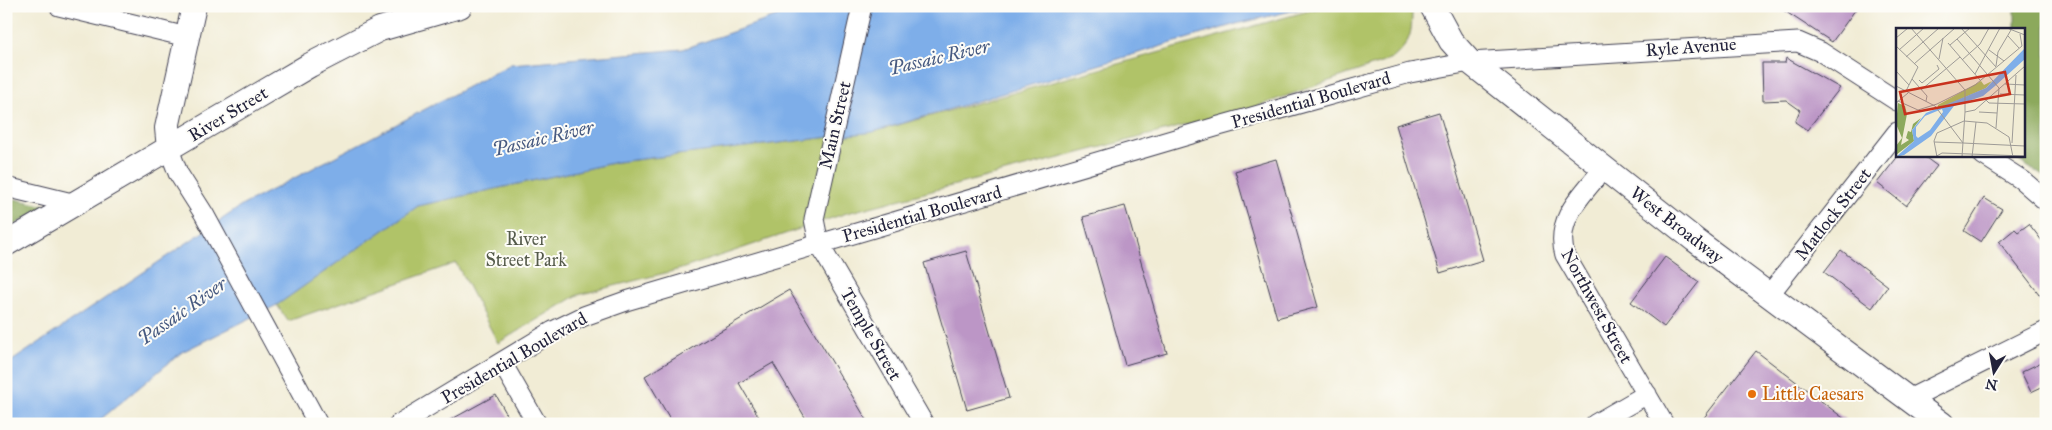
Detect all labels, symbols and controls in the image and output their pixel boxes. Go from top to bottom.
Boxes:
inset map [1896,28,2024,156]
street label: Ryle Avenue [1645,33,1737,61]
water label: Passaic River [886,34,993,80]
street label: Presidential Boulevard [1229,67,1393,133]
street label: Main Street [814,78,856,171]
street label: River Street [184,81,272,146]
water label: Passaic River [490,115,597,161]
street label: Matlock Street [1790,163,1876,265]
street label: Presidential Boulevard [840,181,1004,247]
street label: West Broadway [1626,182,1729,269]
park label: River Street Park [485,228,567,271]
street label: Northwest Street [1556,245,1638,368]
water label: Passaic River [133,271,232,350]
street label: Temple Street [836,284,907,385]
street label: Presidential Boulevard [437,307,591,409]
north arrow [1970,348,2020,398]
text: N [1984,375,1999,394]
place label: Little Caesars [1762,383,1864,405]
marker: Little Caesars [1746,388,1758,400]

